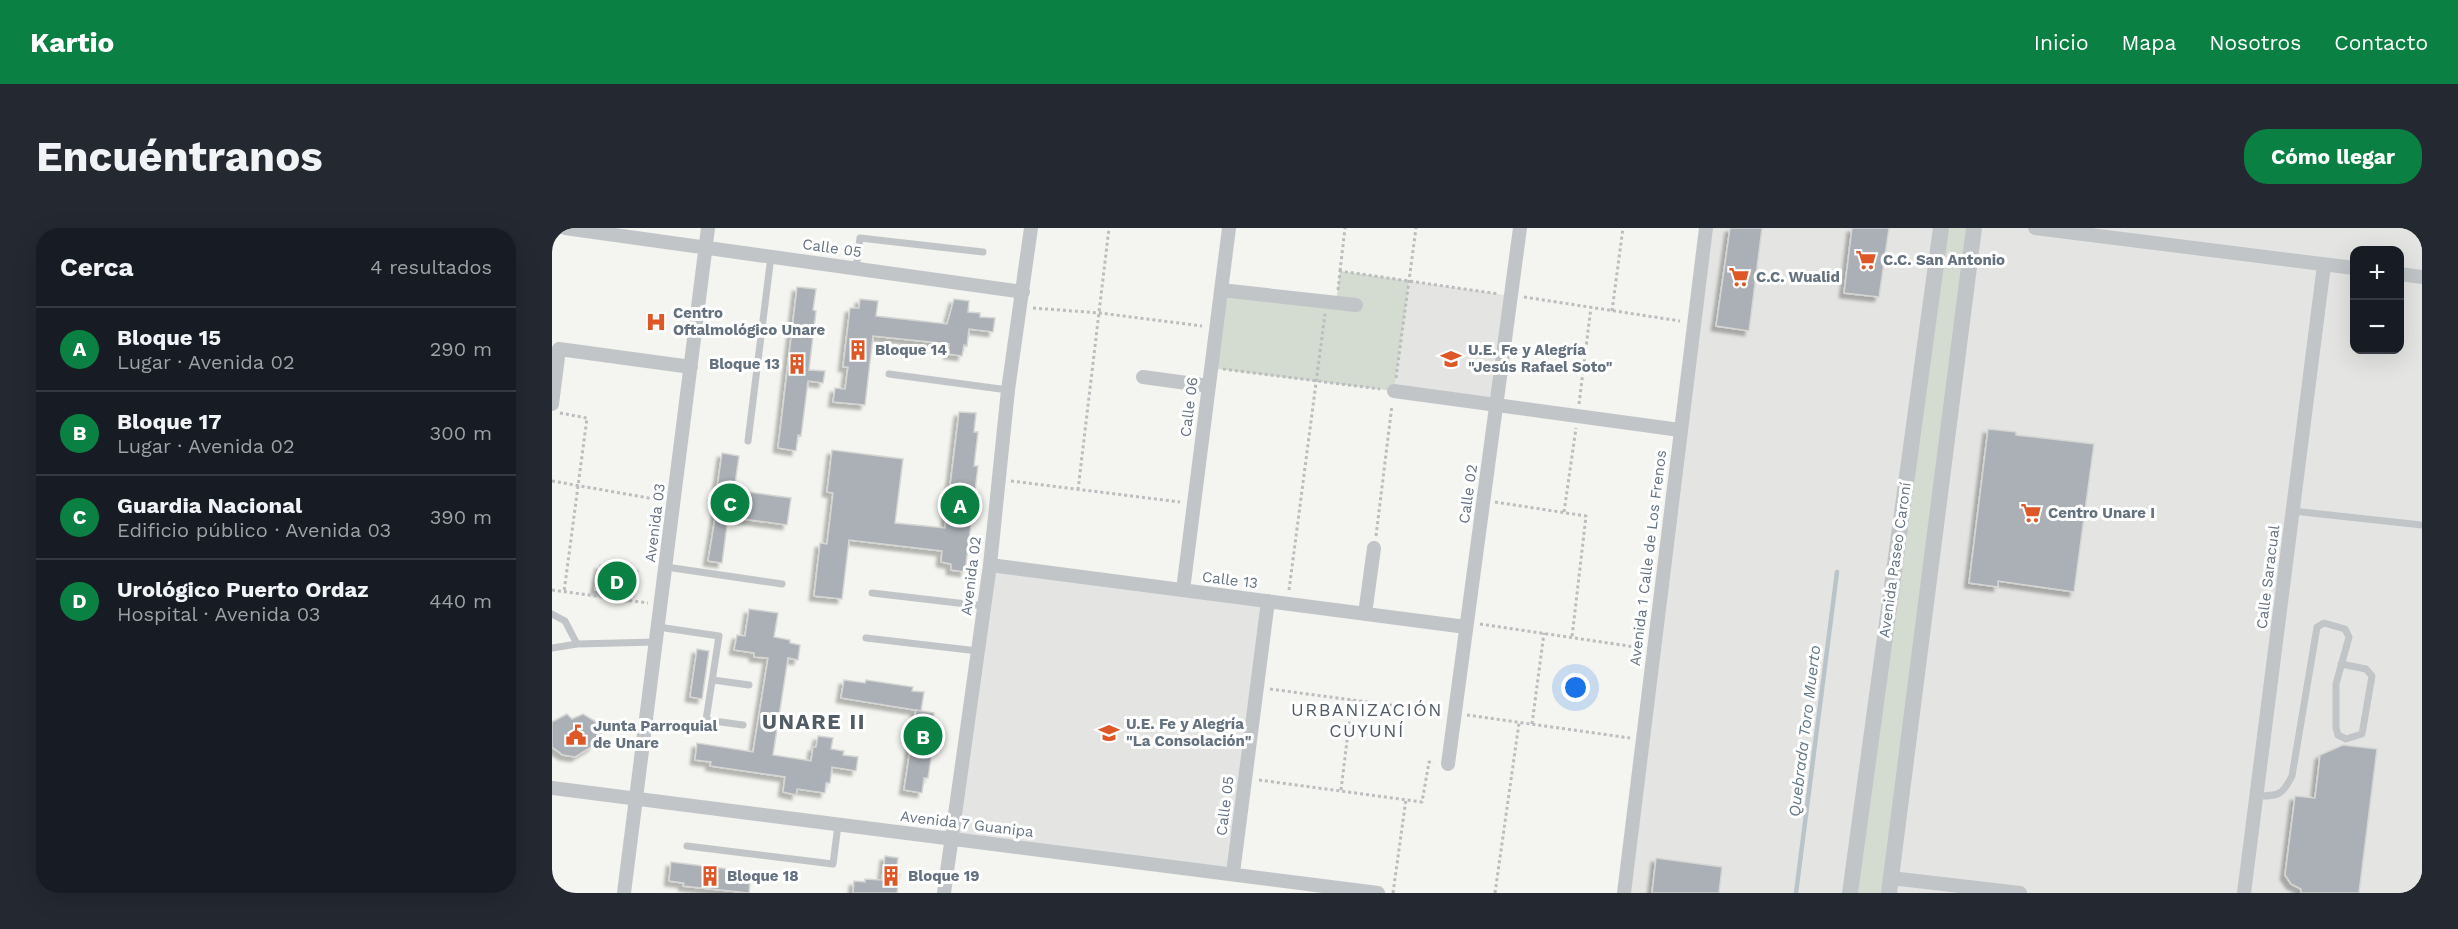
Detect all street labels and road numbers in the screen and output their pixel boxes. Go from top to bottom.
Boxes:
street label: Calle 05 [801,235,863,261]
street label: Calle 06 [1176,376,1202,438]
street label: Avenida 1 Calle de Los Frenos [1626,449,1670,667]
street label: Calle 02 [1455,463,1481,525]
street label: Avenida Paseo Caroní [1875,481,1915,639]
street label: Avenida 03 [641,482,669,564]
street label: Calle Saracual [2253,523,2283,630]
street label: Avenida 02 [957,535,985,617]
street label: Calle 13 [1201,568,1259,592]
street label: Calle 05 [1212,775,1238,837]
street label: Avenida 7 Guanipa [899,807,1035,841]

